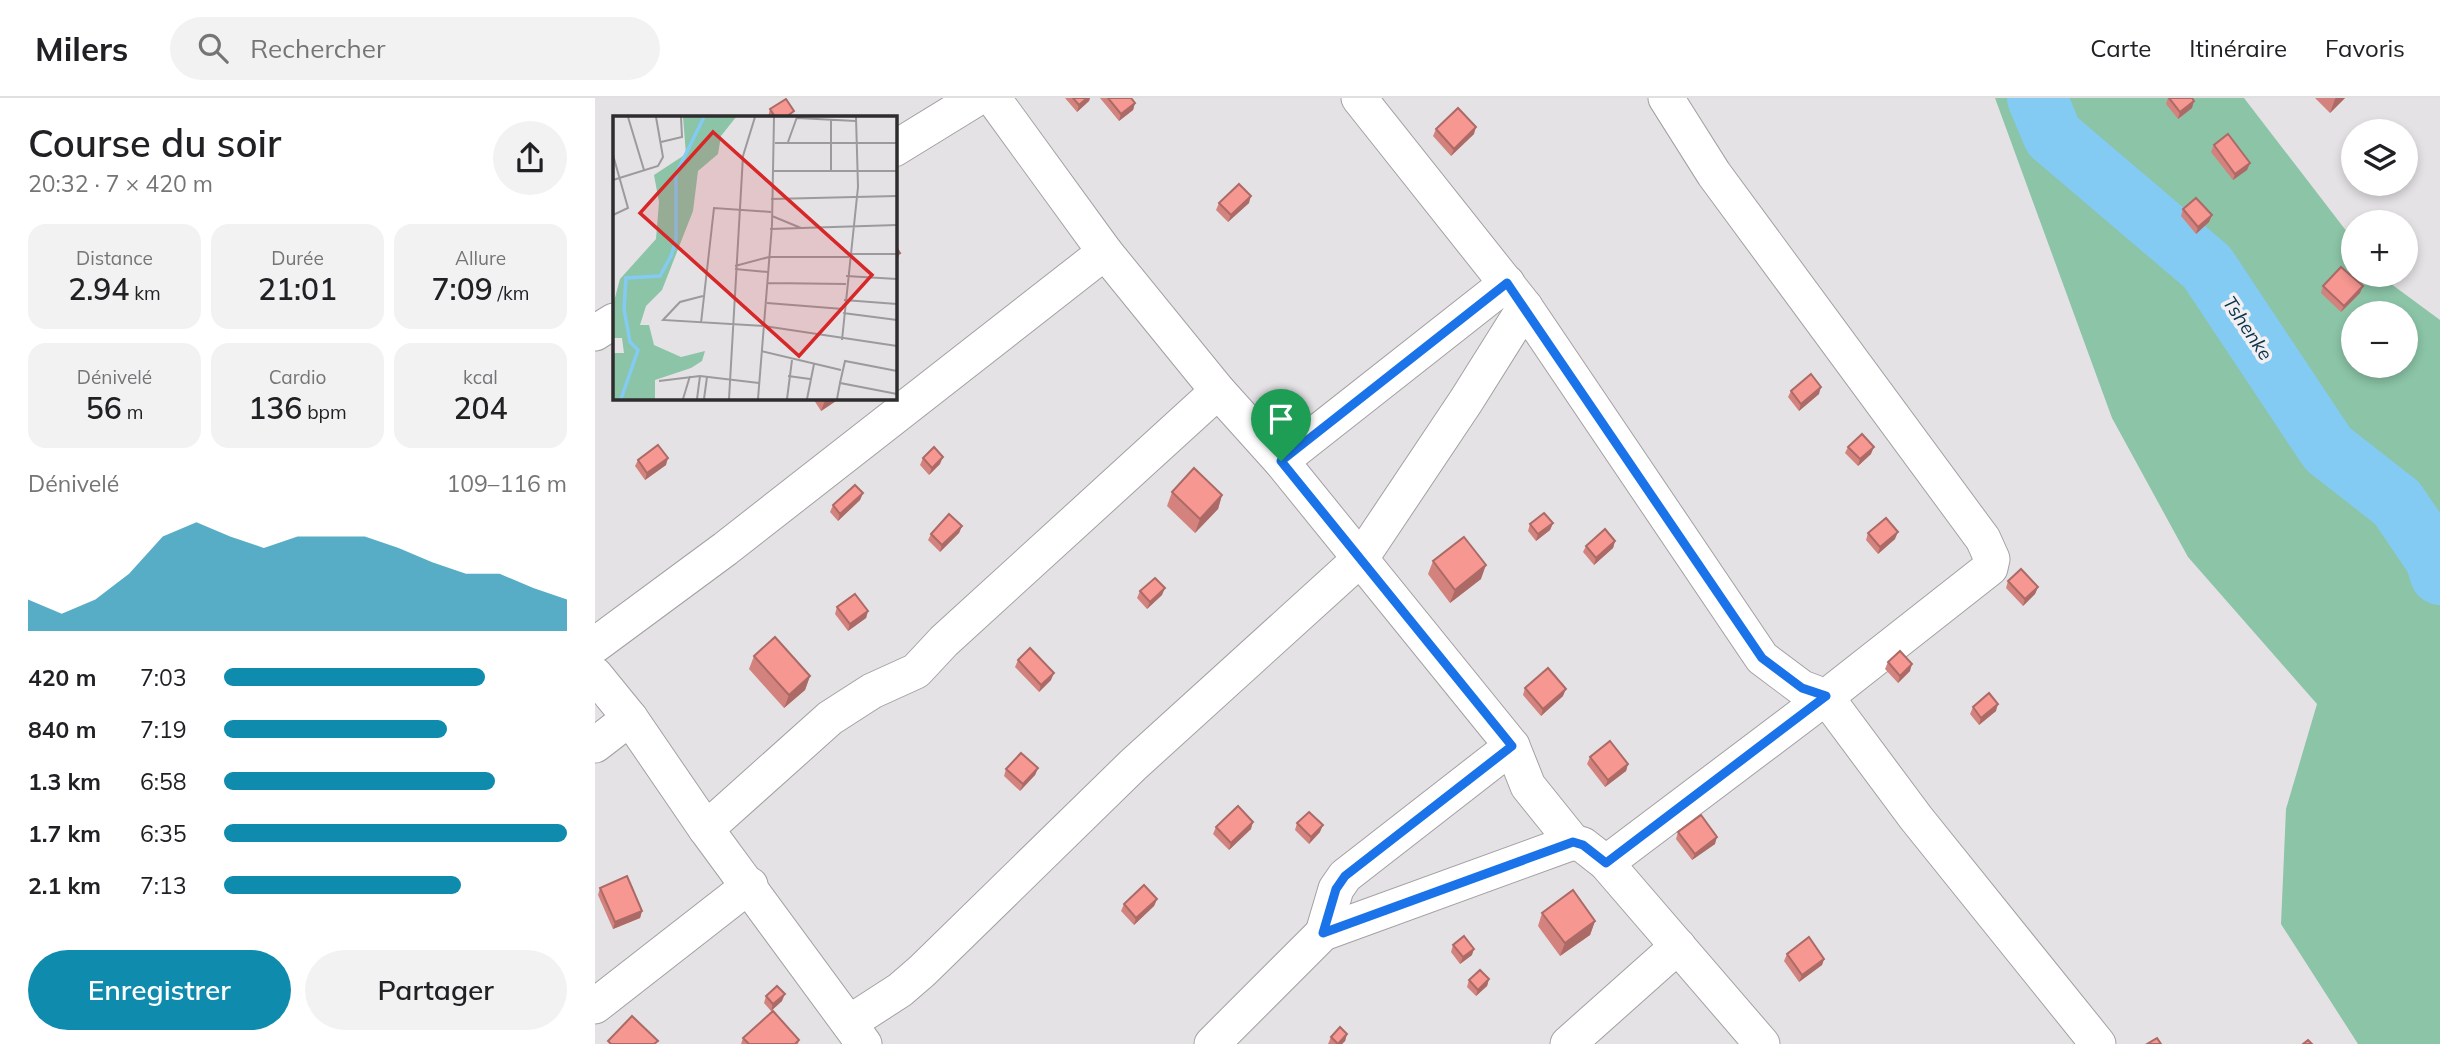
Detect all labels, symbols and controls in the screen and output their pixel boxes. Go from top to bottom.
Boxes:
search box [170,17,660,80]
text: Milers [35,28,128,69]
icon: search [194,29,232,67]
text: Rechercher [250,32,385,65]
text: Carte [2090,33,2151,63]
text: Itinéraire [2189,33,2287,63]
text: Favoris [2325,33,2405,63]
inset map [613,116,896,399]
text: Course du soir [28,119,281,167]
map controls [2341,119,2418,378]
button: layers [2341,119,2418,196]
button: share [493,121,567,195]
text: 20:32 · 7 × 420 m [28,169,213,198]
button: + [2341,210,2418,287]
text: Distance [76,246,153,270]
text: Durée [271,246,324,270]
text: Allure [455,246,506,270]
text: 2.94 [68,270,129,308]
text: 21:01 [258,270,337,308]
text: 7:09 [432,270,493,308]
text: km [129,281,161,305]
text: /km [493,281,529,305]
water label: Tshenke [2218,291,2278,365]
button: − [2341,301,2418,378]
text: Dénivelé [77,365,152,389]
text: Cardio [269,365,326,389]
text: kcal [463,365,498,389]
text: 56 [86,389,122,427]
text: 136 [248,389,302,427]
text: 204 [454,389,508,427]
pin [1251,389,1311,461]
text: m [122,400,143,424]
text: bpm [302,400,347,424]
icon: arrive [1262,400,1300,438]
text: Dénivelé [28,469,119,498]
text: 109–116 m [446,469,567,498]
text: 420 m [28,663,96,692]
text: 7:03 [140,663,187,692]
text: 840 m [28,715,96,744]
text: 7:19 [140,715,187,744]
text: 1.3 km [28,767,101,796]
text: 6:58 [140,767,187,796]
text: 1.7 km [28,819,101,848]
text: 6:35 [140,819,187,848]
text: 2.1 km [28,871,101,900]
text: 7:13 [140,871,187,900]
button: Enregistrer [28,950,291,1030]
button: Partager [305,950,567,1030]

